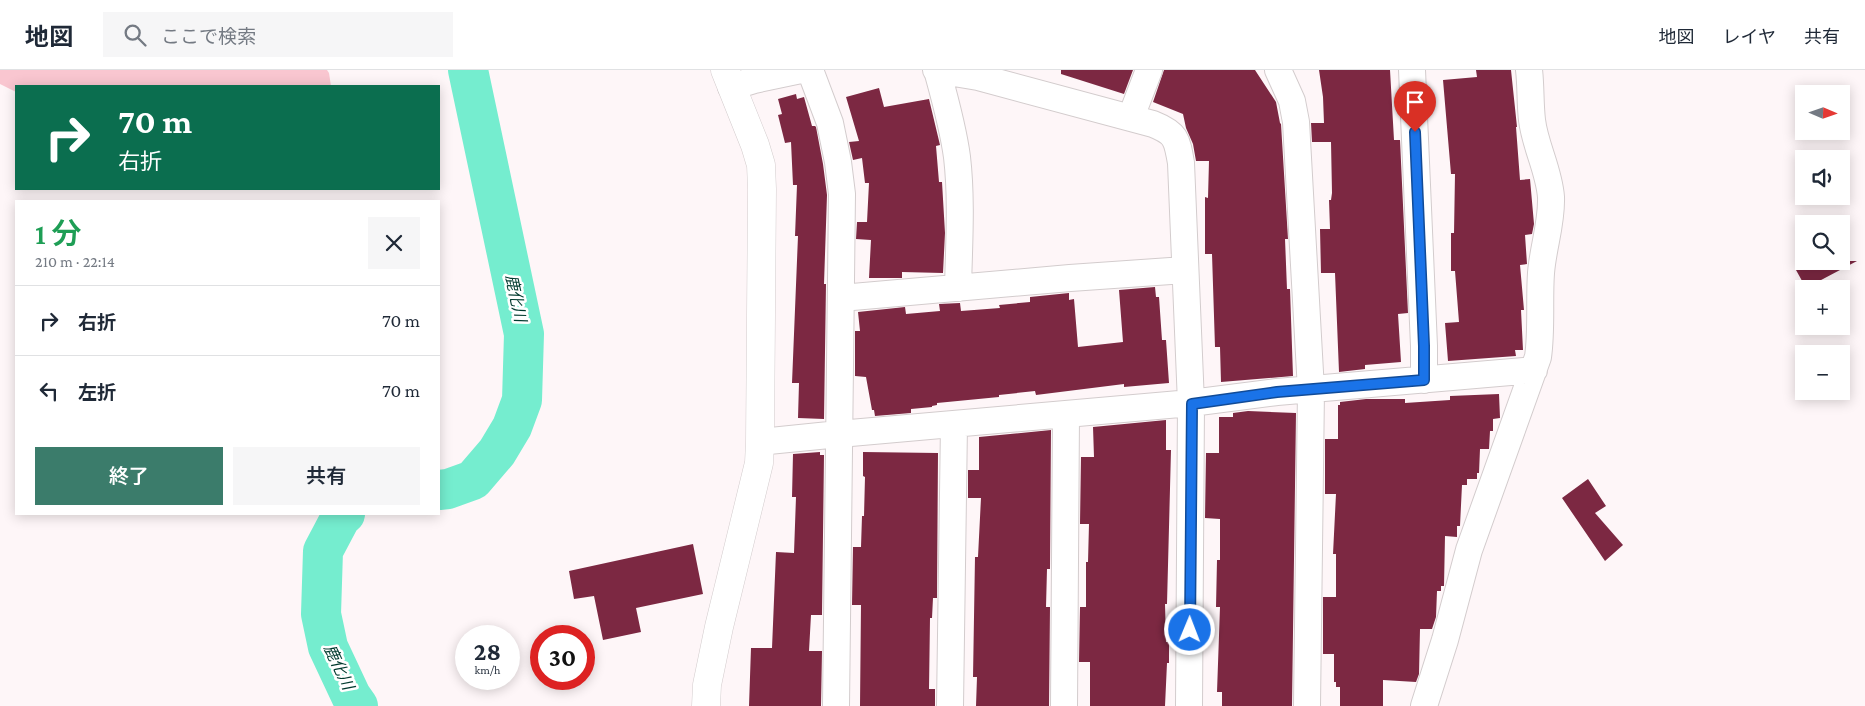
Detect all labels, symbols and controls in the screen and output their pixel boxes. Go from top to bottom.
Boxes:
search box [103,12,453,57]
icon: search [121,21,149,49]
text: 地図 [25,23,73,50]
text: ここで検索 [161,26,256,47]
text: 地図 [1659,27,1695,47]
text: レイヤ [1723,27,1776,47]
text: 共有 [1804,27,1840,47]
pin [1394,81,1436,132]
north arrow [1795,85,1850,140]
map controls [1795,85,1850,400]
icon: arrive [1401,88,1429,116]
text: 70 m [118,102,192,141]
icon: right [35,105,100,170]
text: 右折 [118,149,162,174]
button: sound [1795,150,1850,205]
button: search [1795,215,1850,270]
text: 1 分 [35,217,81,250]
button: close [368,217,420,269]
text: 210 m · 22:14 [35,253,115,270]
water label: 鹿化川 [503,273,530,325]
button: + [1795,280,1850,335]
icon: right [35,307,63,335]
text: 70 m [382,310,420,331]
text: 右折 [78,312,116,333]
button: − [1795,345,1850,400]
icon: left [35,377,63,405]
text: 70 m [382,380,420,401]
text: 左折 [78,382,116,403]
button: 終了 [35,447,223,505]
button: 共有 [233,447,420,505]
position arrow [1163,603,1215,655]
speed limit sign: 30 [530,625,595,690]
text: 28 [474,638,501,665]
water label: 鹿化川 [321,642,358,694]
text: km/h [475,663,500,677]

